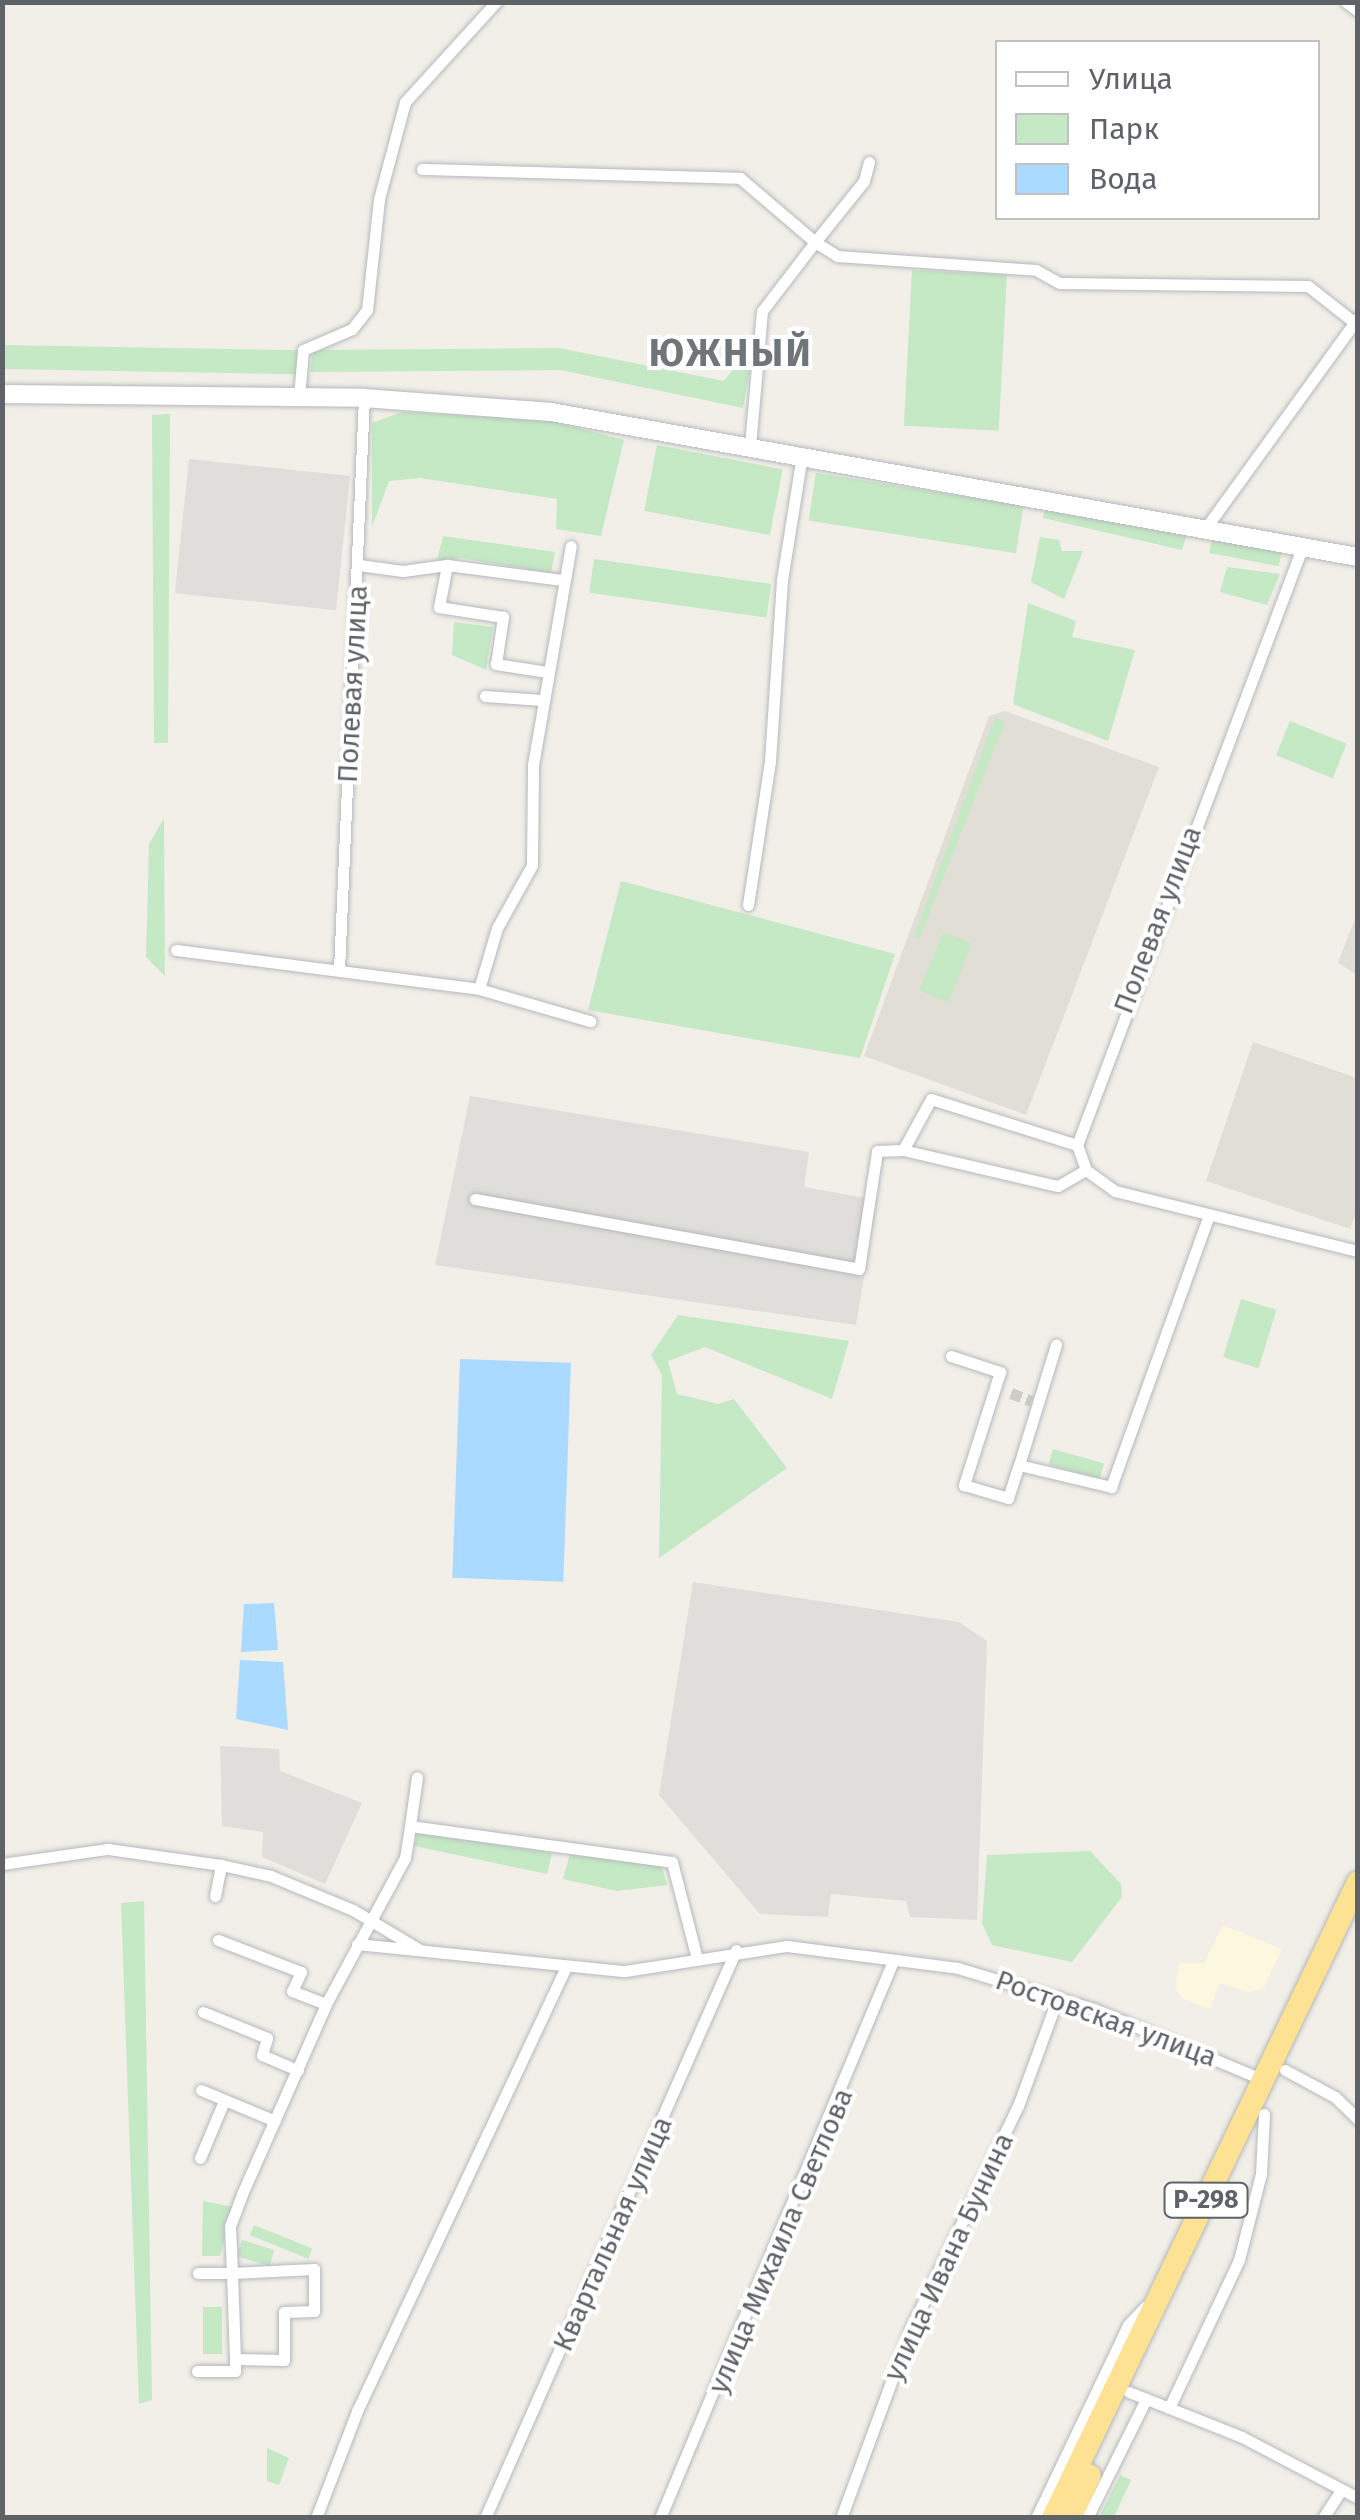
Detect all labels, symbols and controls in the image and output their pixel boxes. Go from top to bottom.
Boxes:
legend [995,40,1320,220]
text: Улица [1089,61,1173,97]
text: Парк [1089,111,1159,147]
text: Вода [1089,161,1158,197]
district label: ЮЖНЫЙ [649,331,813,377]
street label: Полевая улица [331,584,375,784]
street label: Полевая улица [1107,822,1209,1018]
street label: Ростовская улица [991,1963,1221,2075]
street label: улица Михаила Светлова [701,2084,861,2398]
street label: Квартальная улица [546,2112,680,2356]
street label: улица Ивана Бунина [877,2128,1021,2386]
road number: Р-298 [1164,2180,1248,2220]

